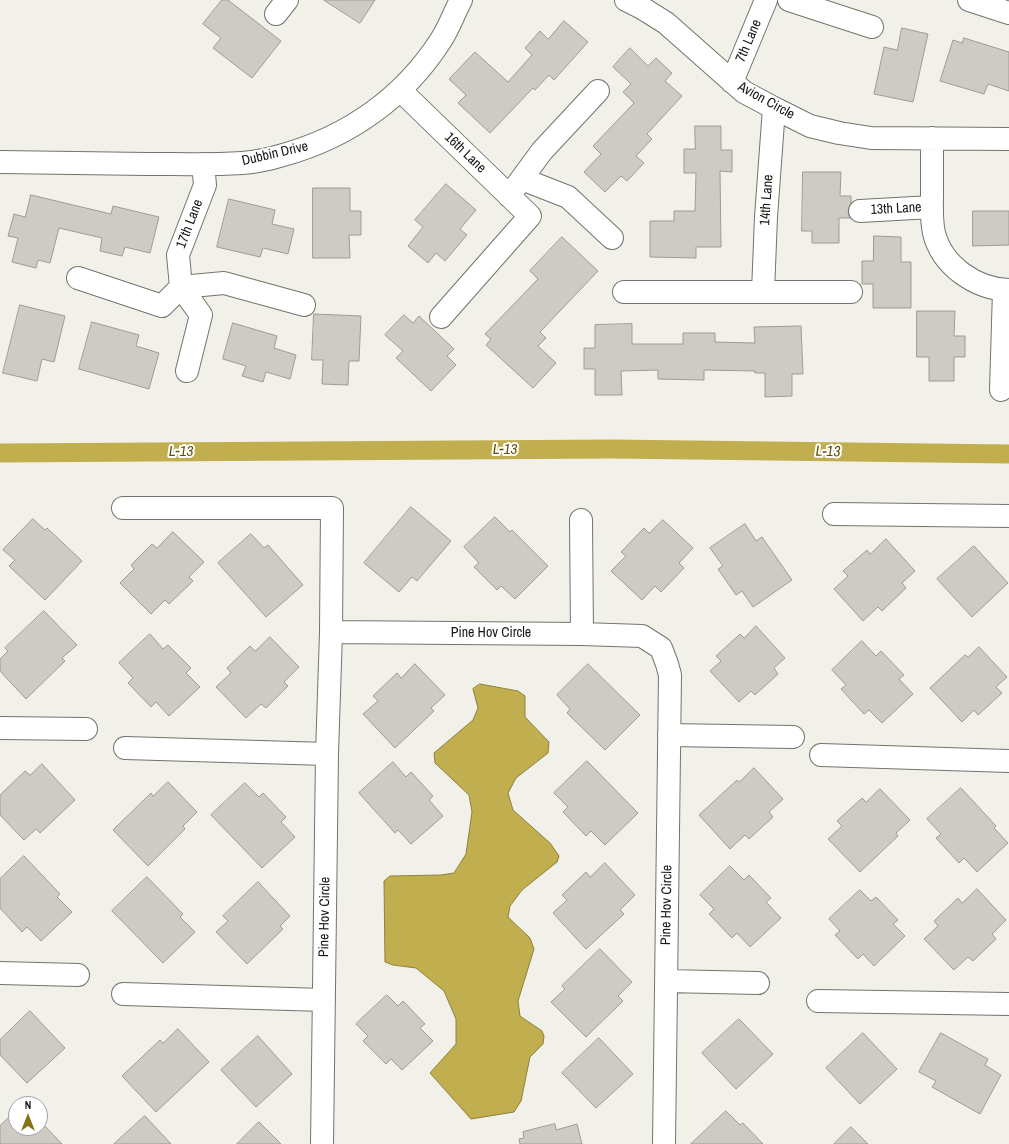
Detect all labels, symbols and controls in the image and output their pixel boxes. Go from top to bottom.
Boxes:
street label: 7th Lane [733,17,765,65]
street label: Avion Circle [735,79,797,123]
street label: 16th Lane [441,129,489,177]
street label: Dubbin Drive [240,138,310,170]
street label: 14th Lane [757,174,777,226]
street label: 17th Lane [173,197,207,251]
street label: 13th Lane [870,199,922,219]
water label: L-13 [493,441,517,459]
water label: L-13 [169,443,193,461]
water label: L-13 [816,443,840,461]
street label: Pine Hov Circle [451,625,531,641]
street label: Pine Hov Circle [658,865,676,945]
street label: Pine Hov Circle [316,877,334,957]
north arrow [8,1096,48,1136]
text: N [25,1098,31,1112]

